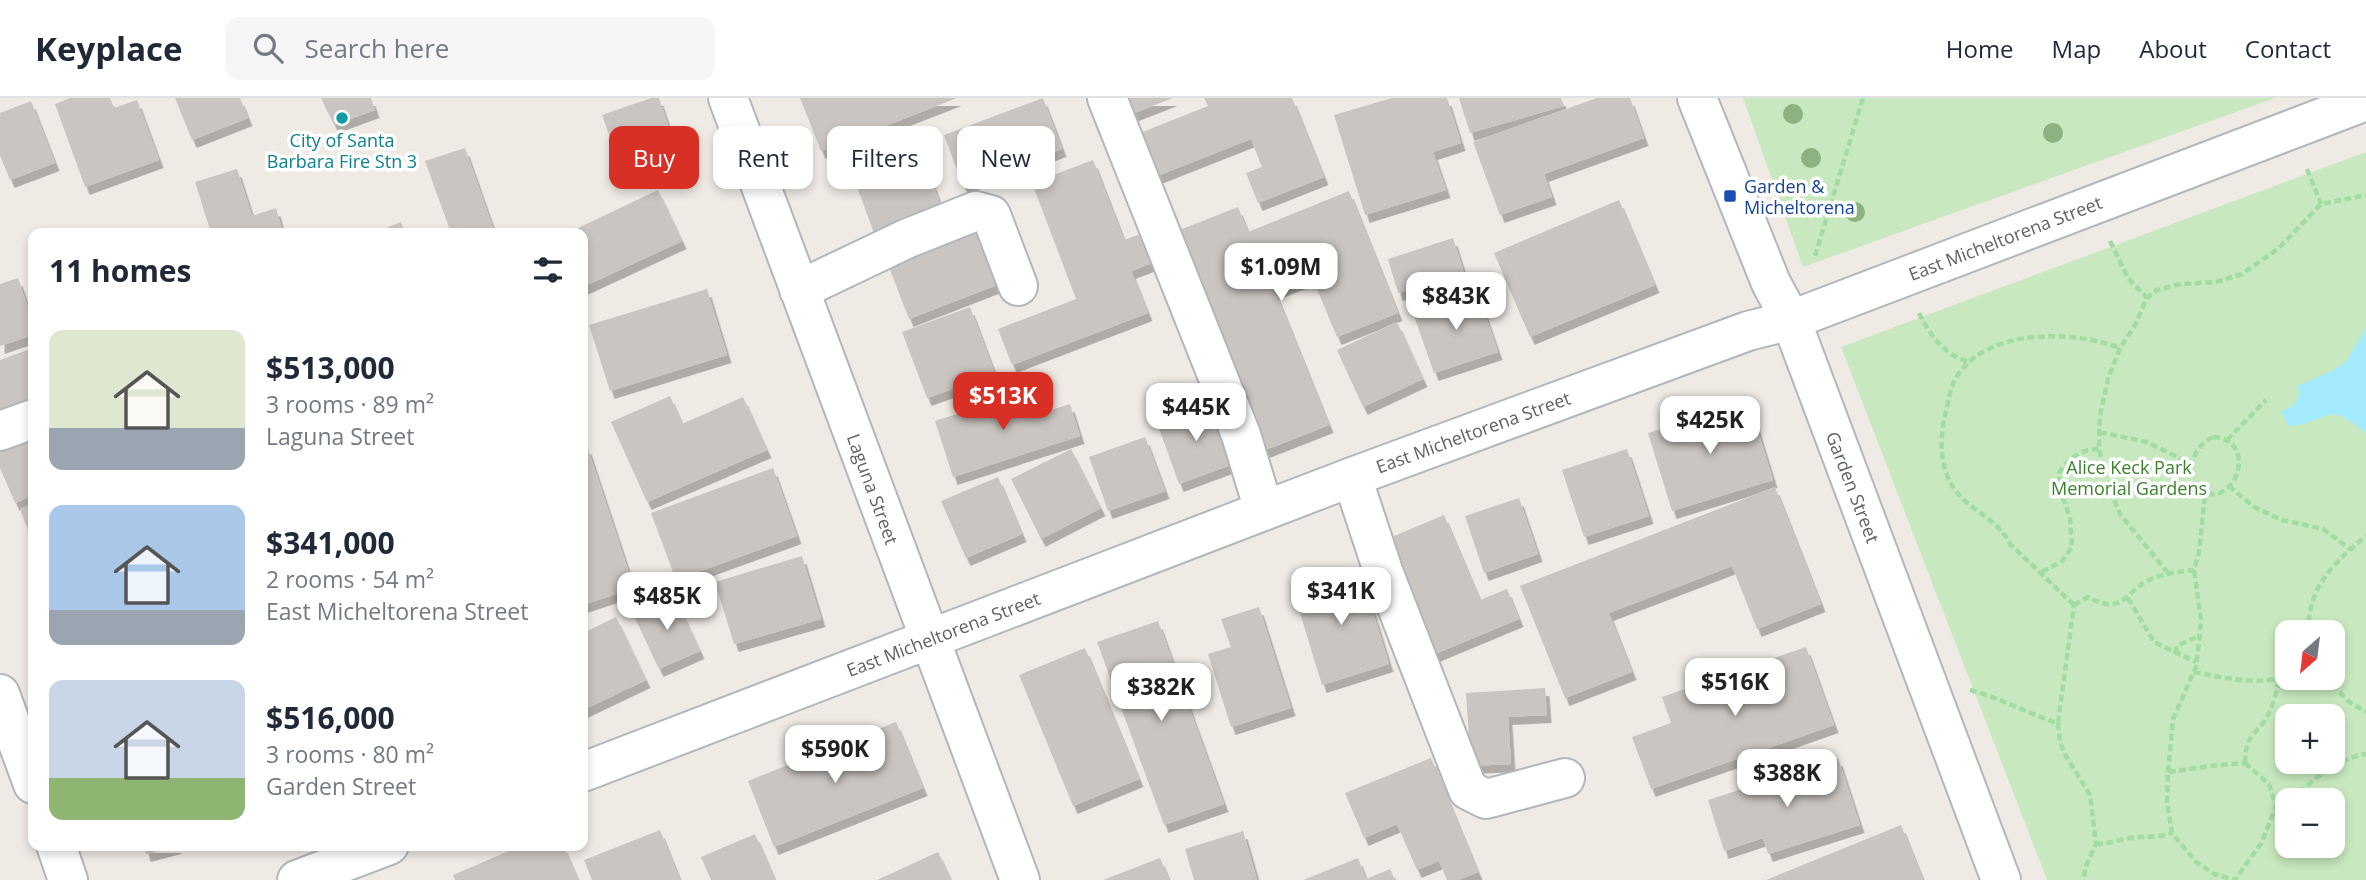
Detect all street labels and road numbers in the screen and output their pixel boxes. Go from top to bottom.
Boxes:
street label: East Micheltorena Street [1905,190,2105,286]
street label: East Micheltorena Street [1372,386,1574,478]
street label: Garden Street [1821,428,1885,546]
street label: Laguna Street [842,430,904,548]
street label: East Micheltorena Street [843,586,1043,682]

